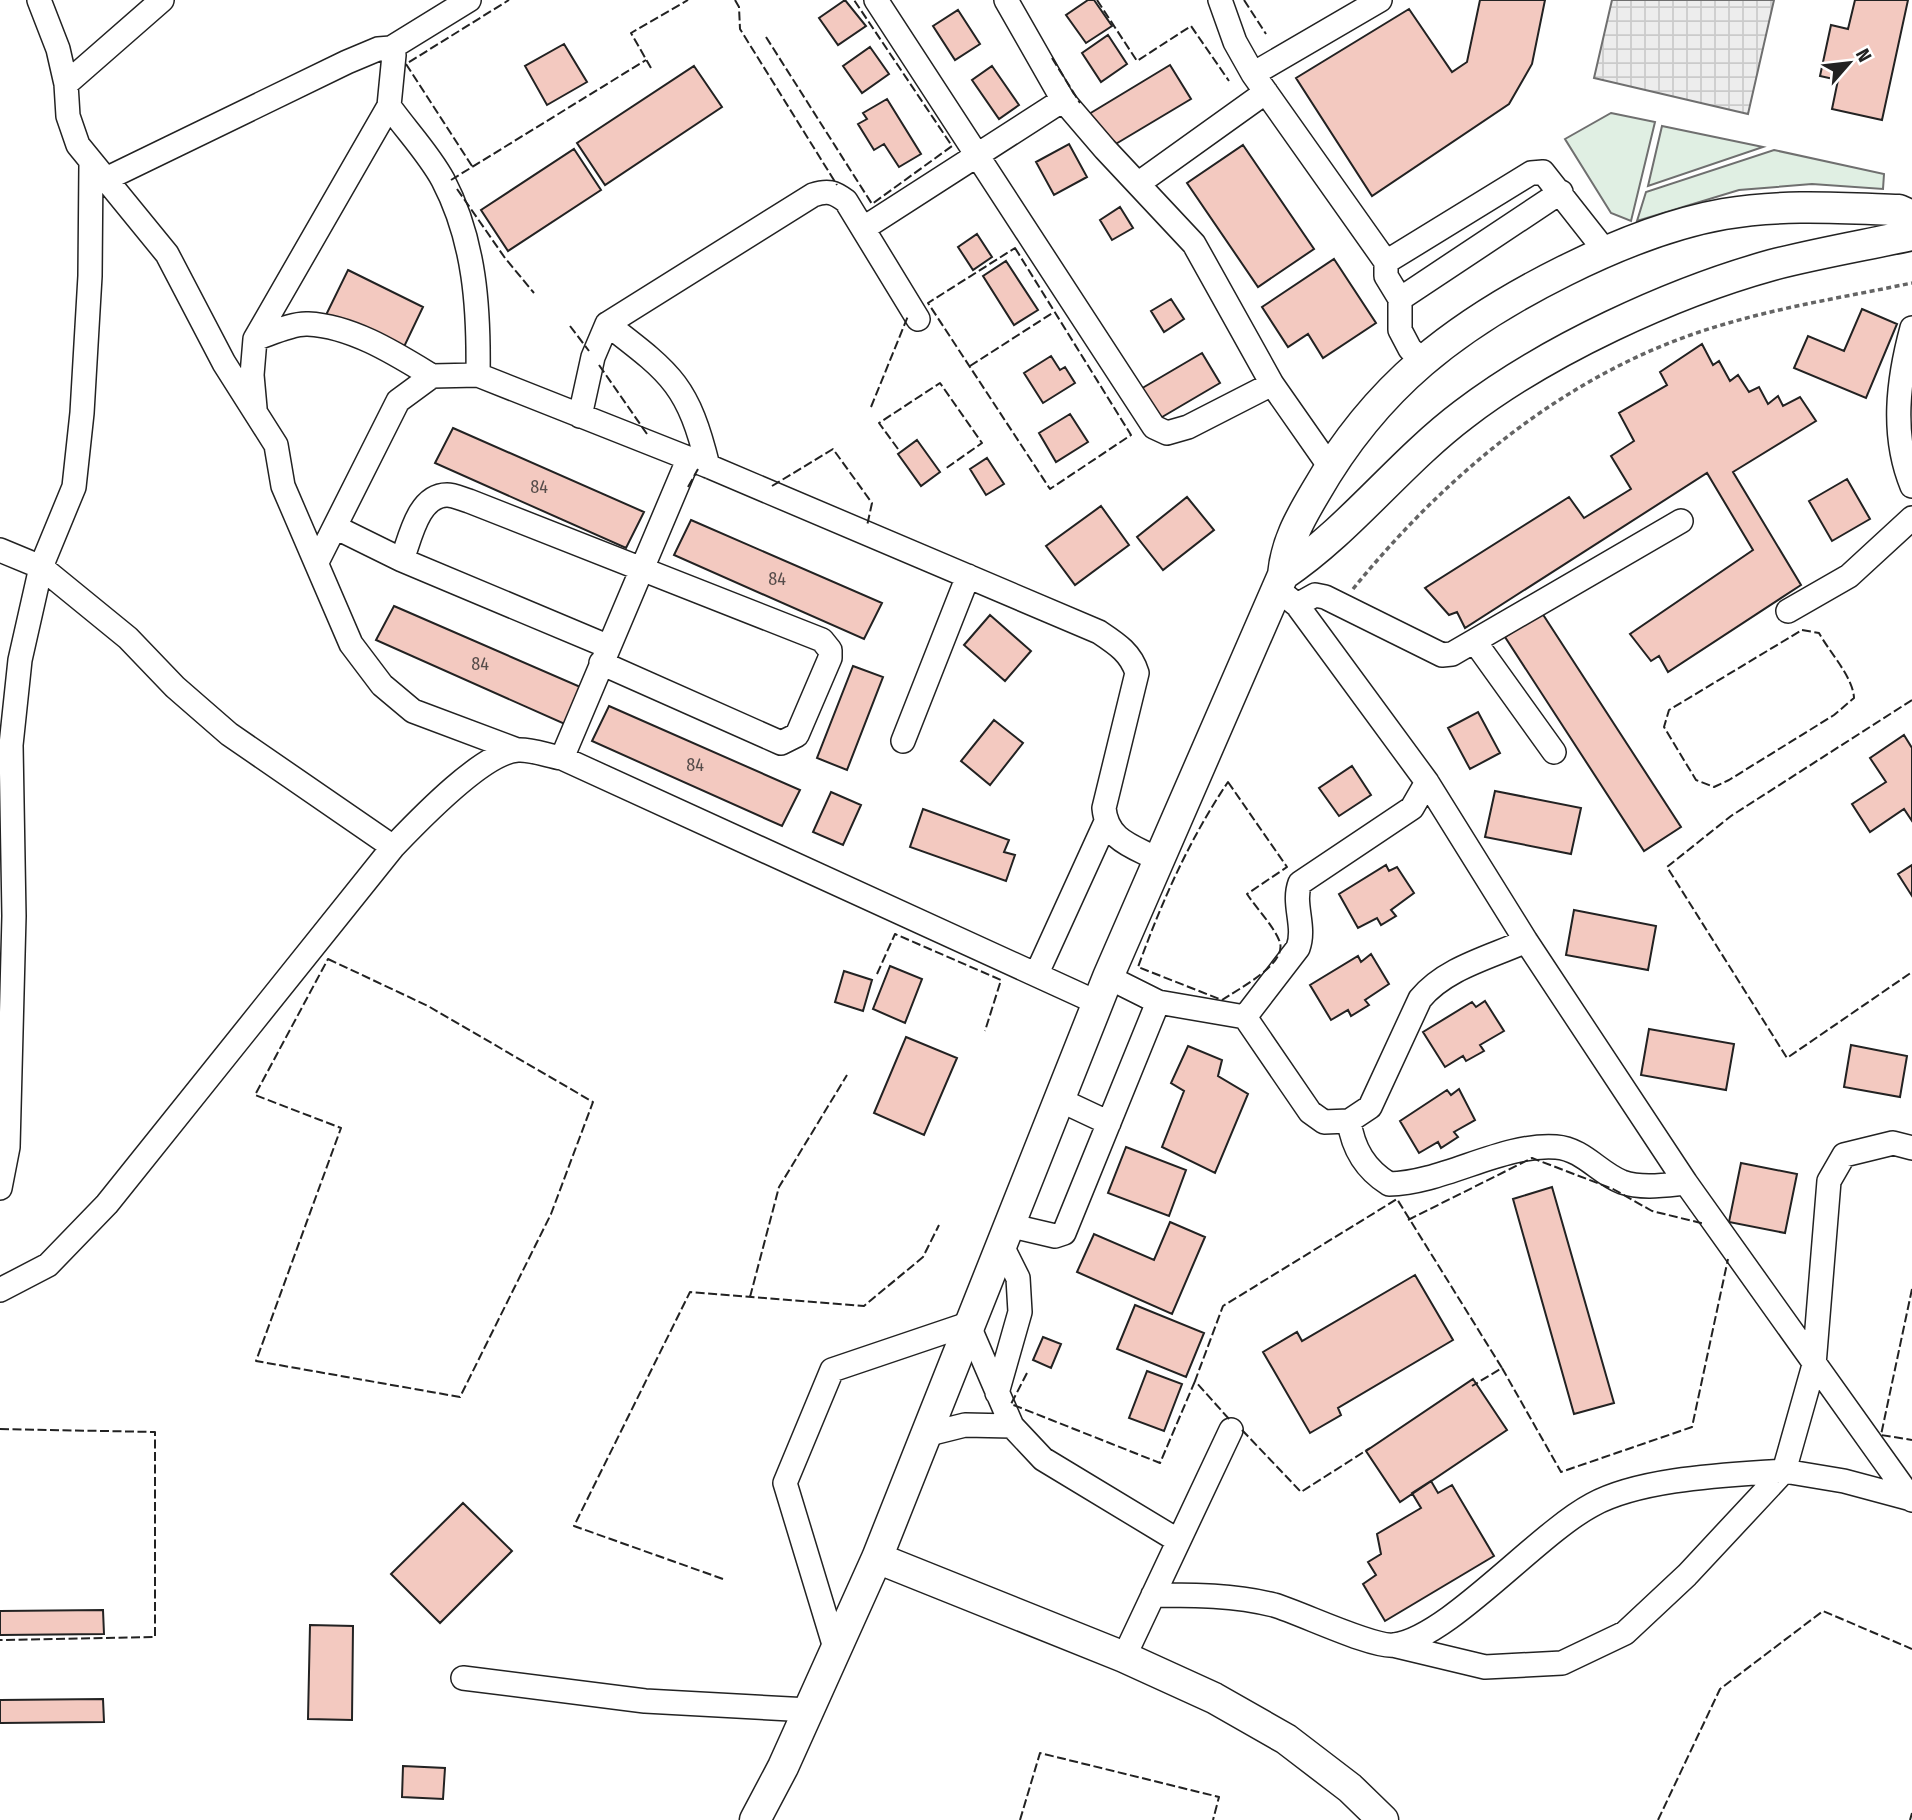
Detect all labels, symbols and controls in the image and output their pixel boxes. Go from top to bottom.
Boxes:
north arrow [1814,28,1884,98]
text: N [1851,45,1876,66]
house number: 84 [530,476,548,498]
house number: 84 [768,568,786,590]
house number: 84 [471,653,489,675]
house number: 84 [686,754,704,776]

